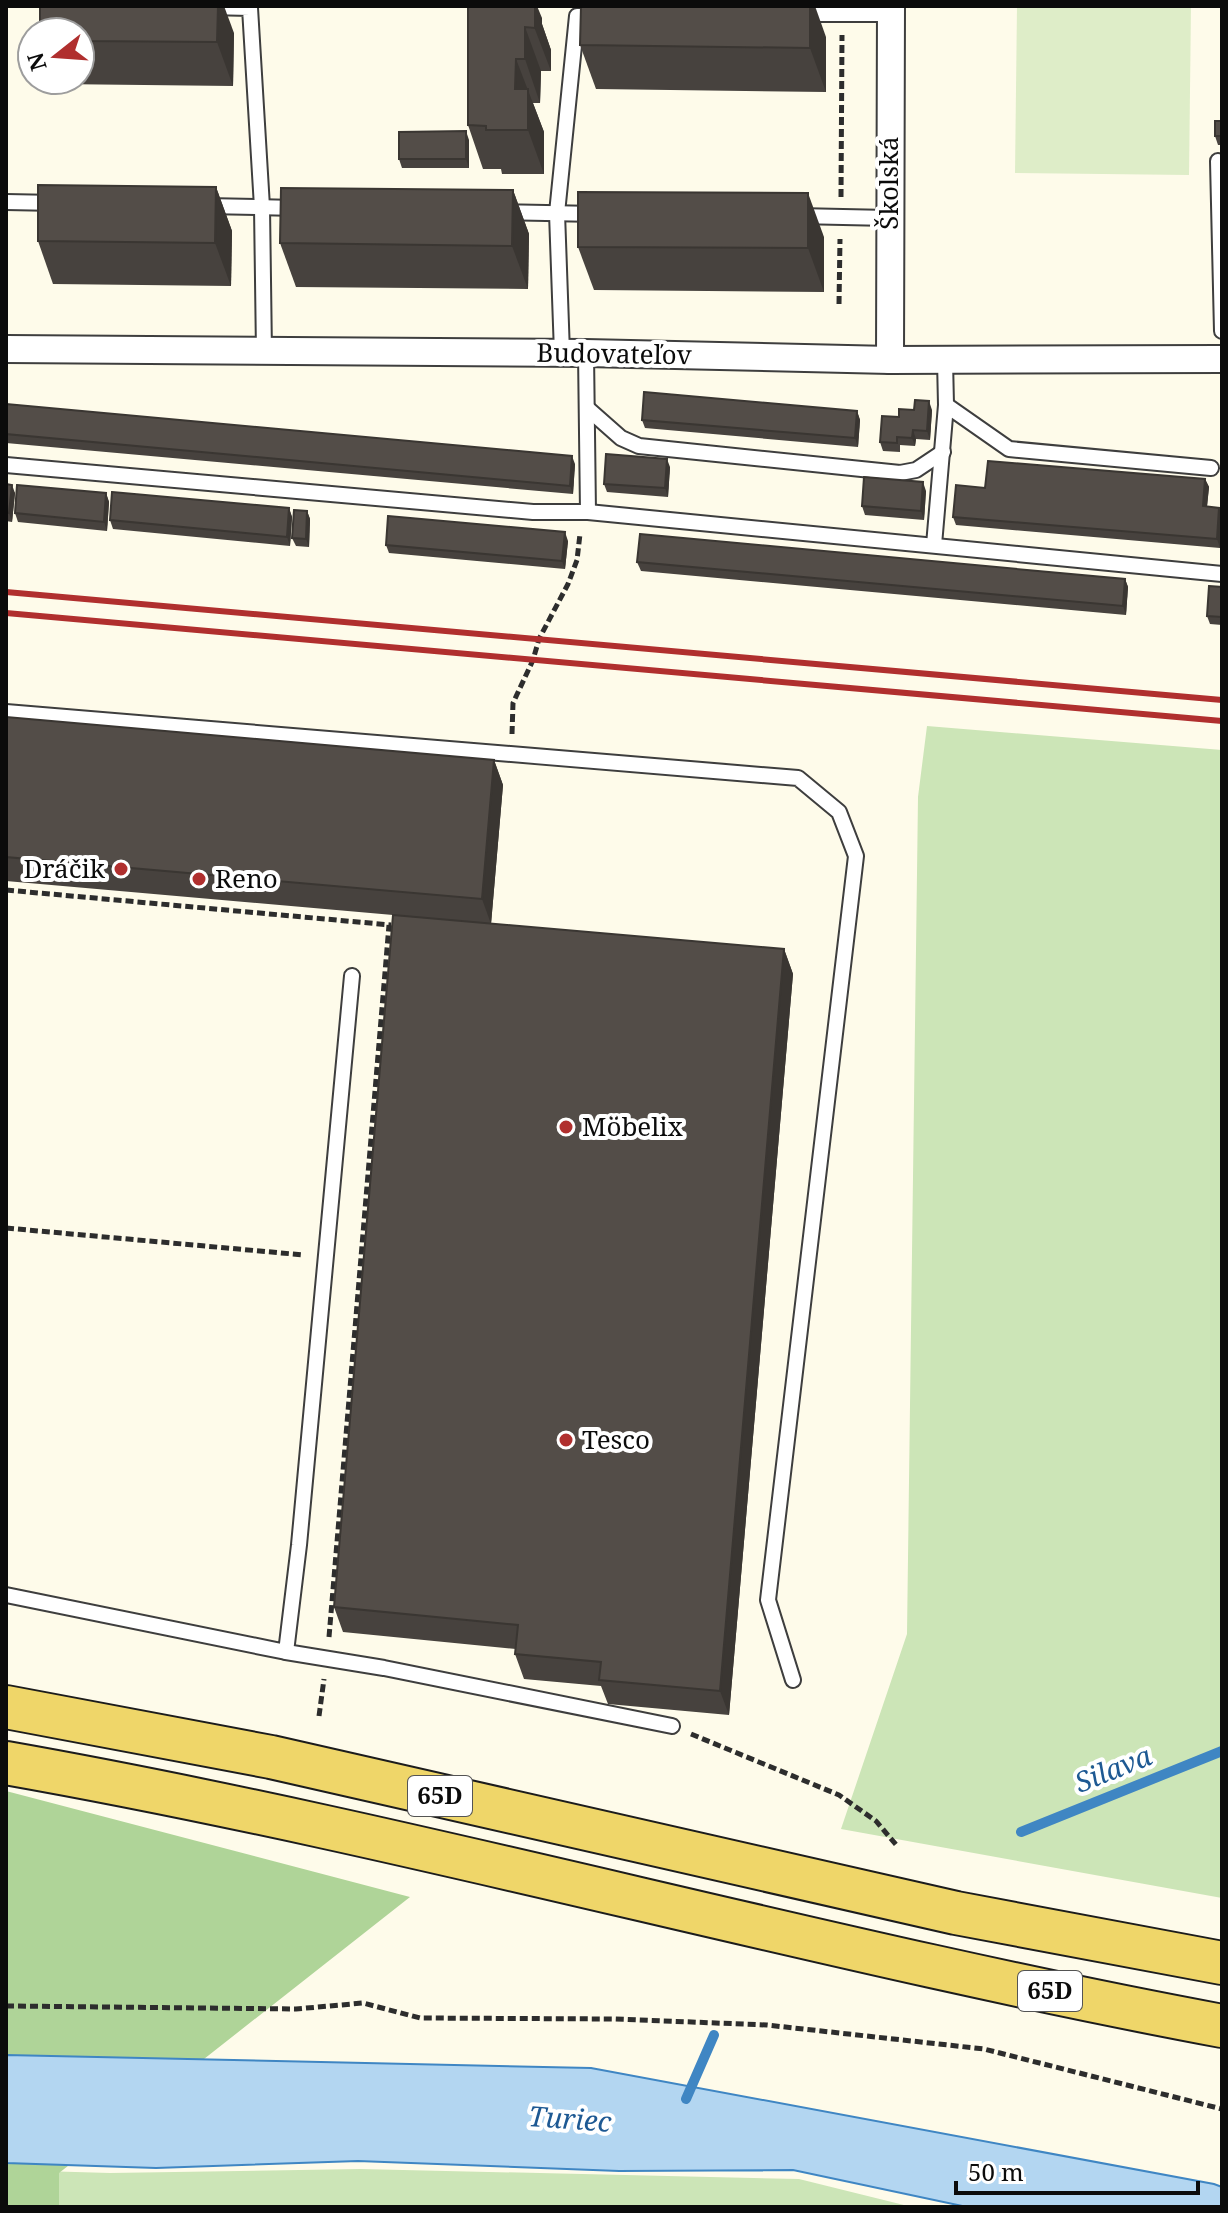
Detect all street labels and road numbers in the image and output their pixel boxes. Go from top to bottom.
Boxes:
street label: Školská [870,136,906,230]
street label: Budovateľov [536,334,692,372]
road number: 65D [408,1776,472,1816]
road number: 65D [1018,1971,1082,2011]

